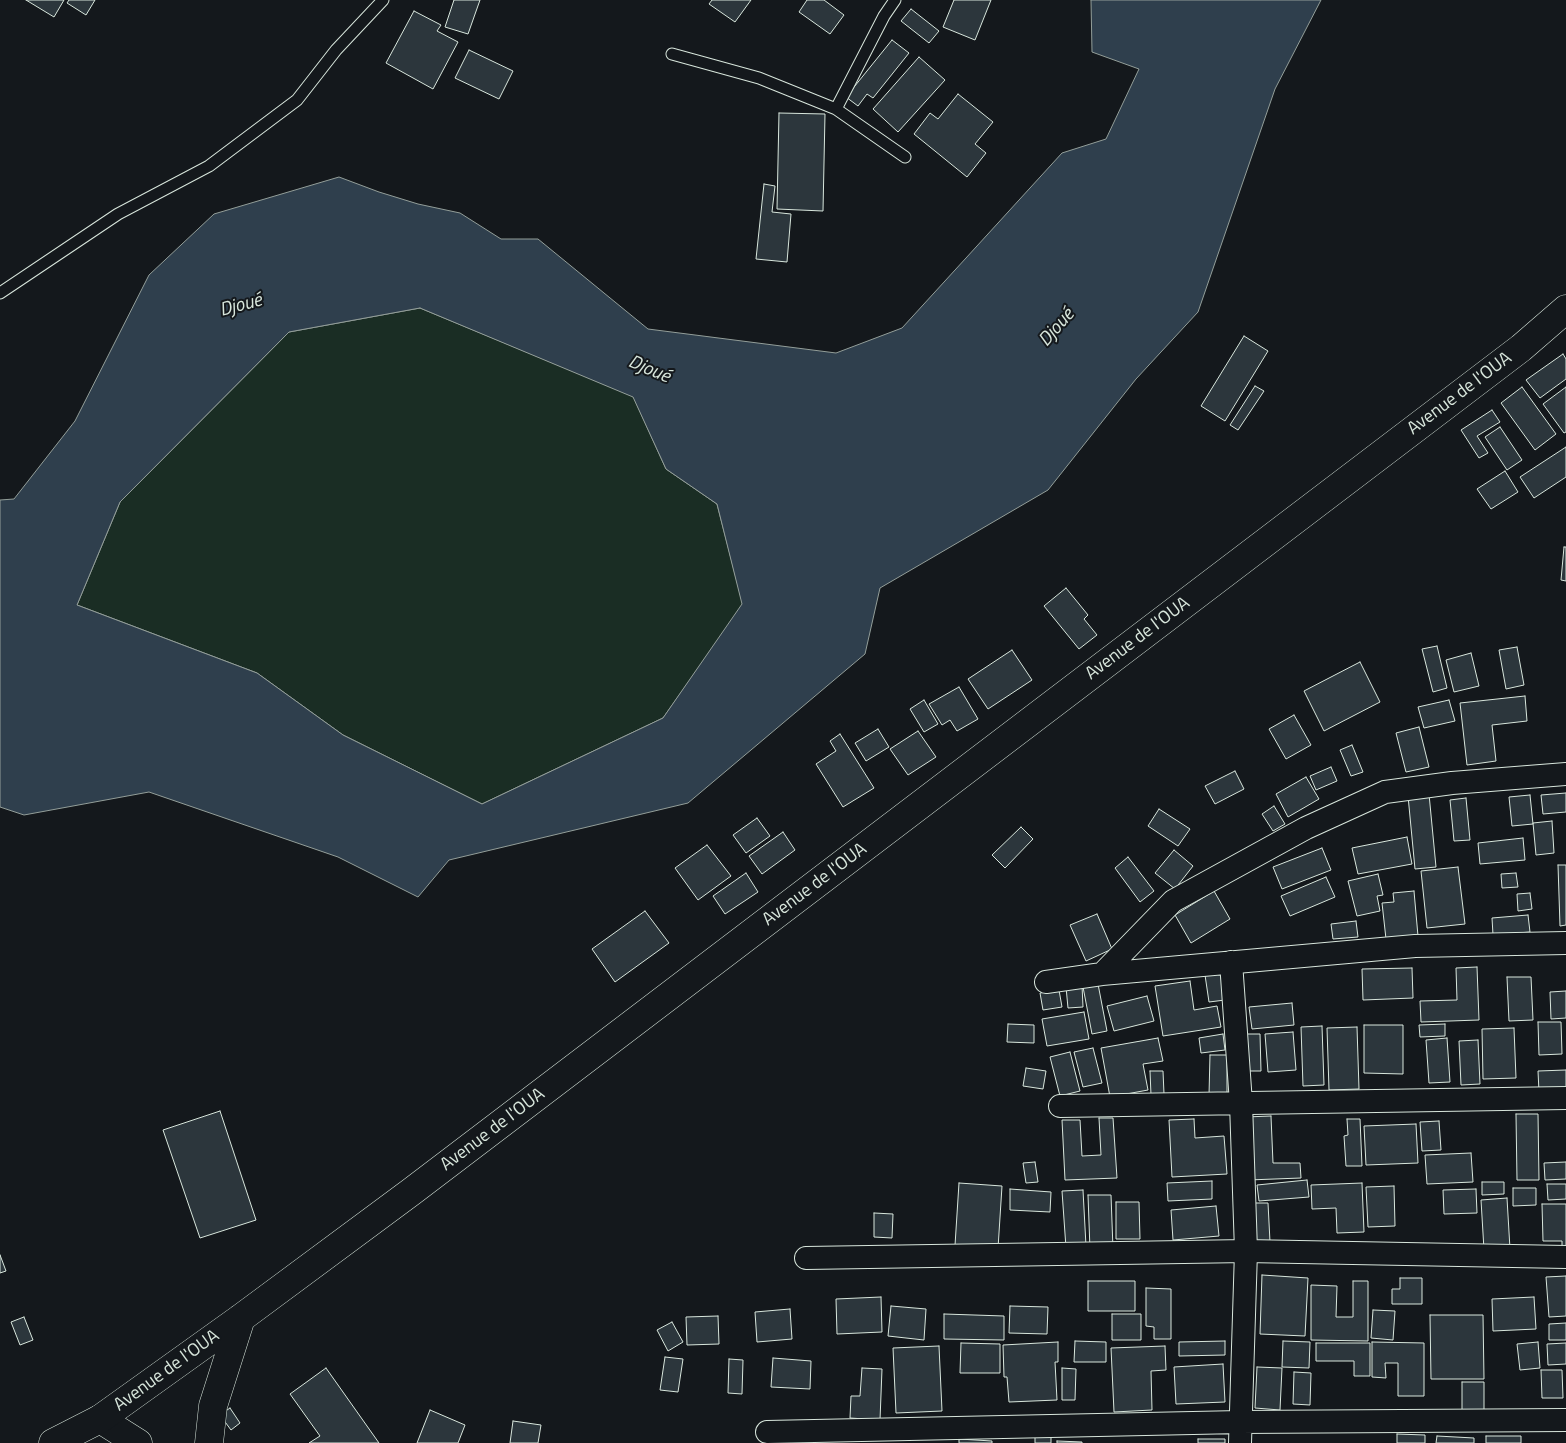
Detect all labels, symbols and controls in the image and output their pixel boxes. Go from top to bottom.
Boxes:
water label: Djoué [217,289,265,323]
water label: Djoué [1034,304,1080,352]
street label: Avenue de l'OUA [1404,348,1516,440]
water label: Djoué [625,351,673,389]
street label: Avenue de l'OUA [1082,593,1194,685]
street label: Avenue de l'OUA [759,839,871,931]
street label: Avenue de l'OUA [437,1084,549,1176]
street label: Avenue de l'OUA [110,1326,224,1416]

